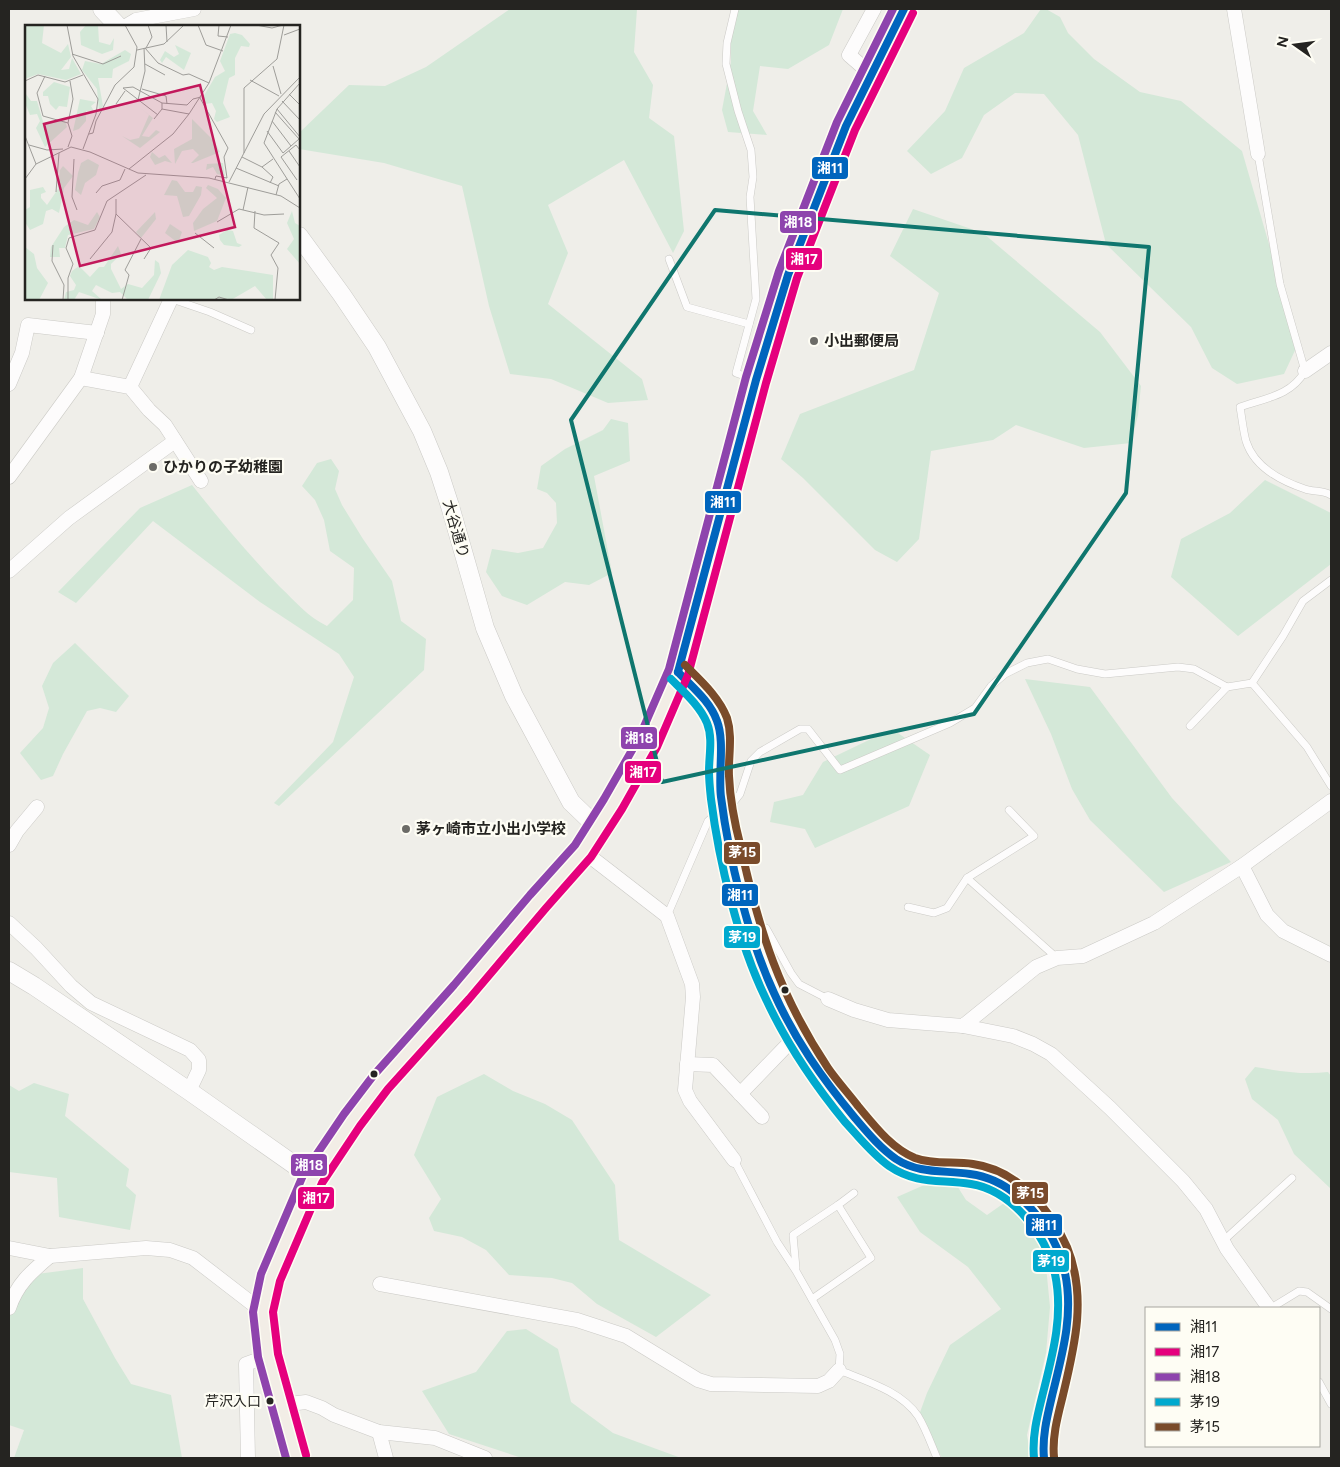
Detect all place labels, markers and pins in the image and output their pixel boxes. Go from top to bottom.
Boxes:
place label: 小出郵便局 [824,332,899,350]
marker: 小出郵便局 [808,335,820,347]
place label: ひかりの子幼稚園 [163,458,283,476]
marker: ひかりの子幼稚園 [147,461,159,473]
place label: 茅ヶ崎市立小出小学校 [416,820,566,838]
marker: 茅ヶ崎市立小出小学校 [400,823,412,835]
unlabelled marker [780,985,790,995]
unlabelled marker [369,1069,379,1079]
place label: 芹沢入口 [205,1393,261,1410]
marker: 芹沢入口 [265,1396,275,1406]

